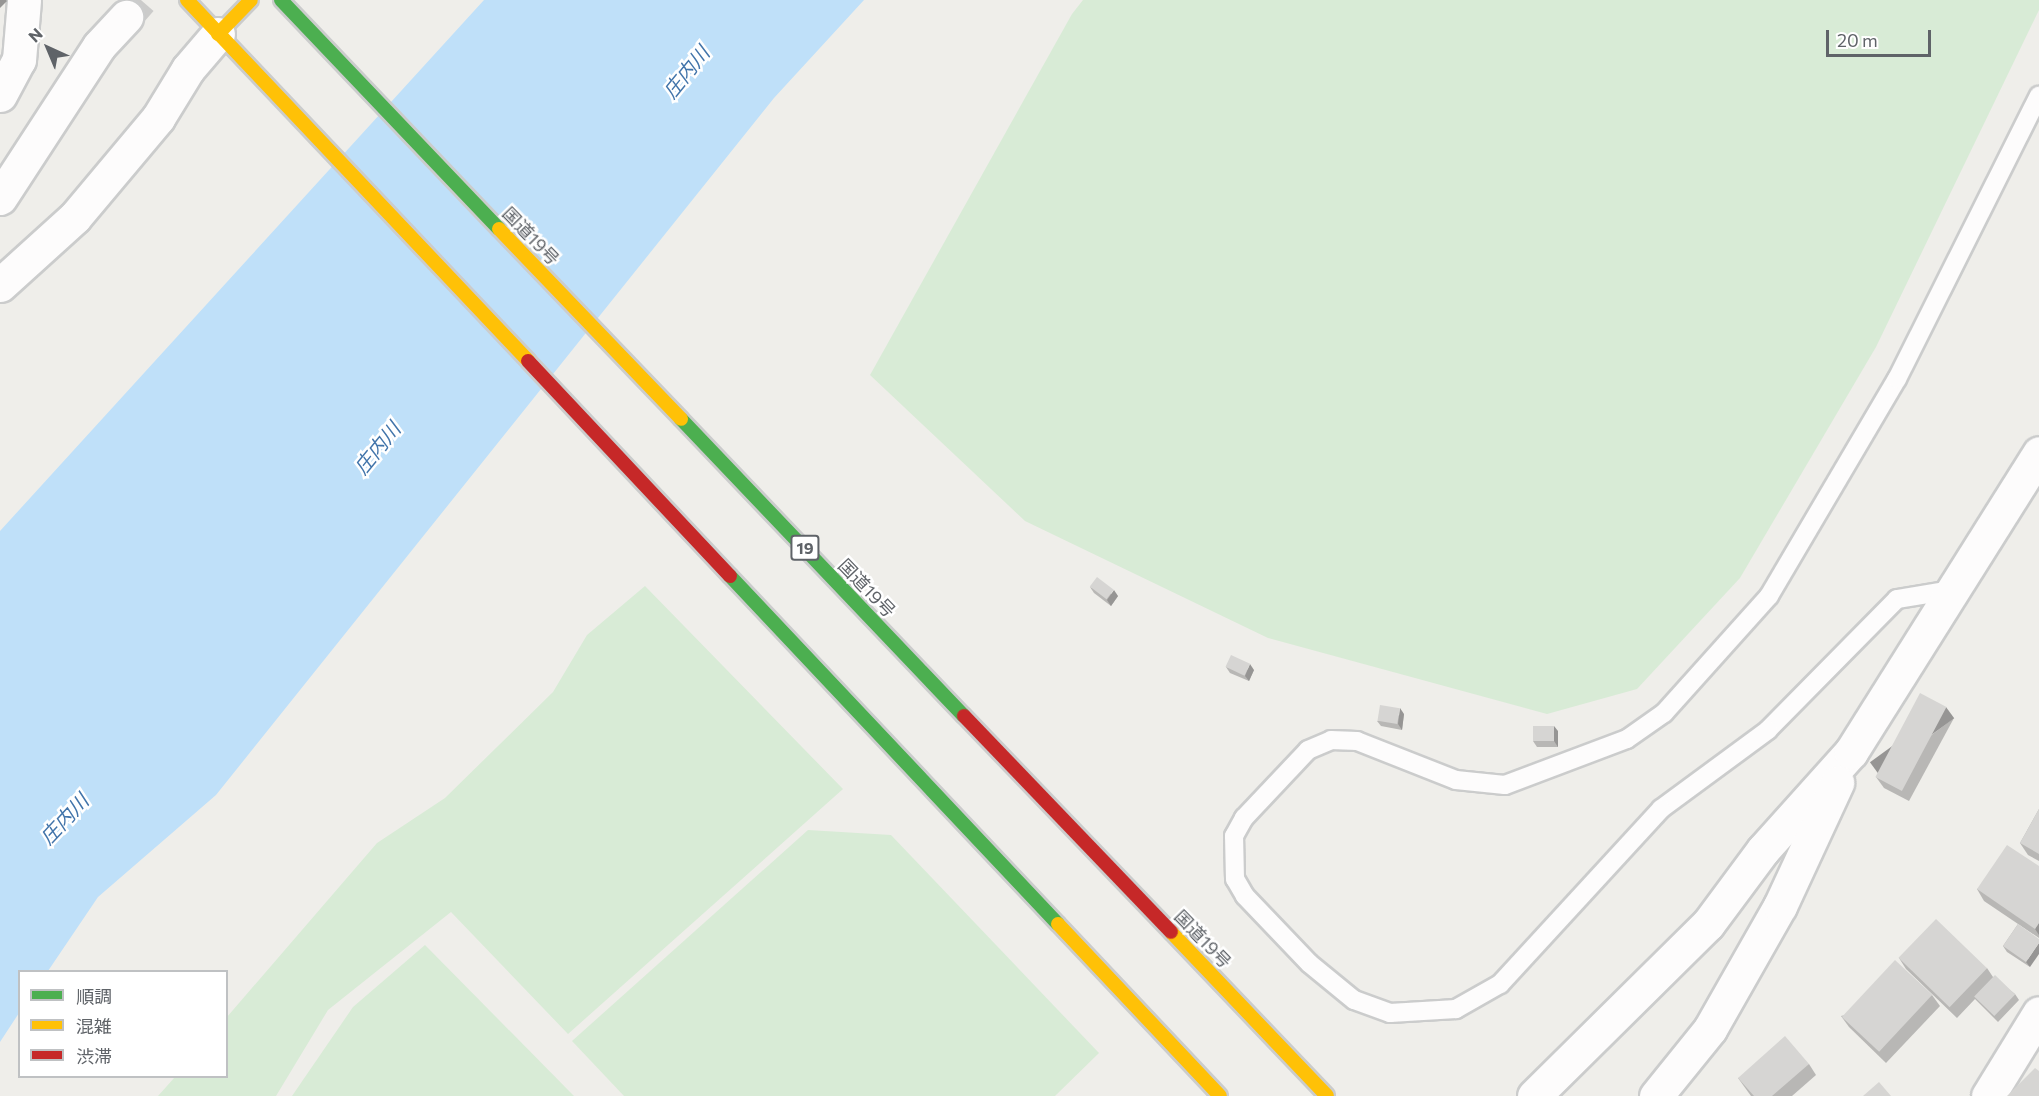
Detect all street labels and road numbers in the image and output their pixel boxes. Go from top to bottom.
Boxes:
street label: 国道19号 [498,202,564,270]
road number: 19 [790,535,820,561]
street label: 国道19号 [834,554,900,622]
street label: 国道19号 [1170,905,1236,973]

